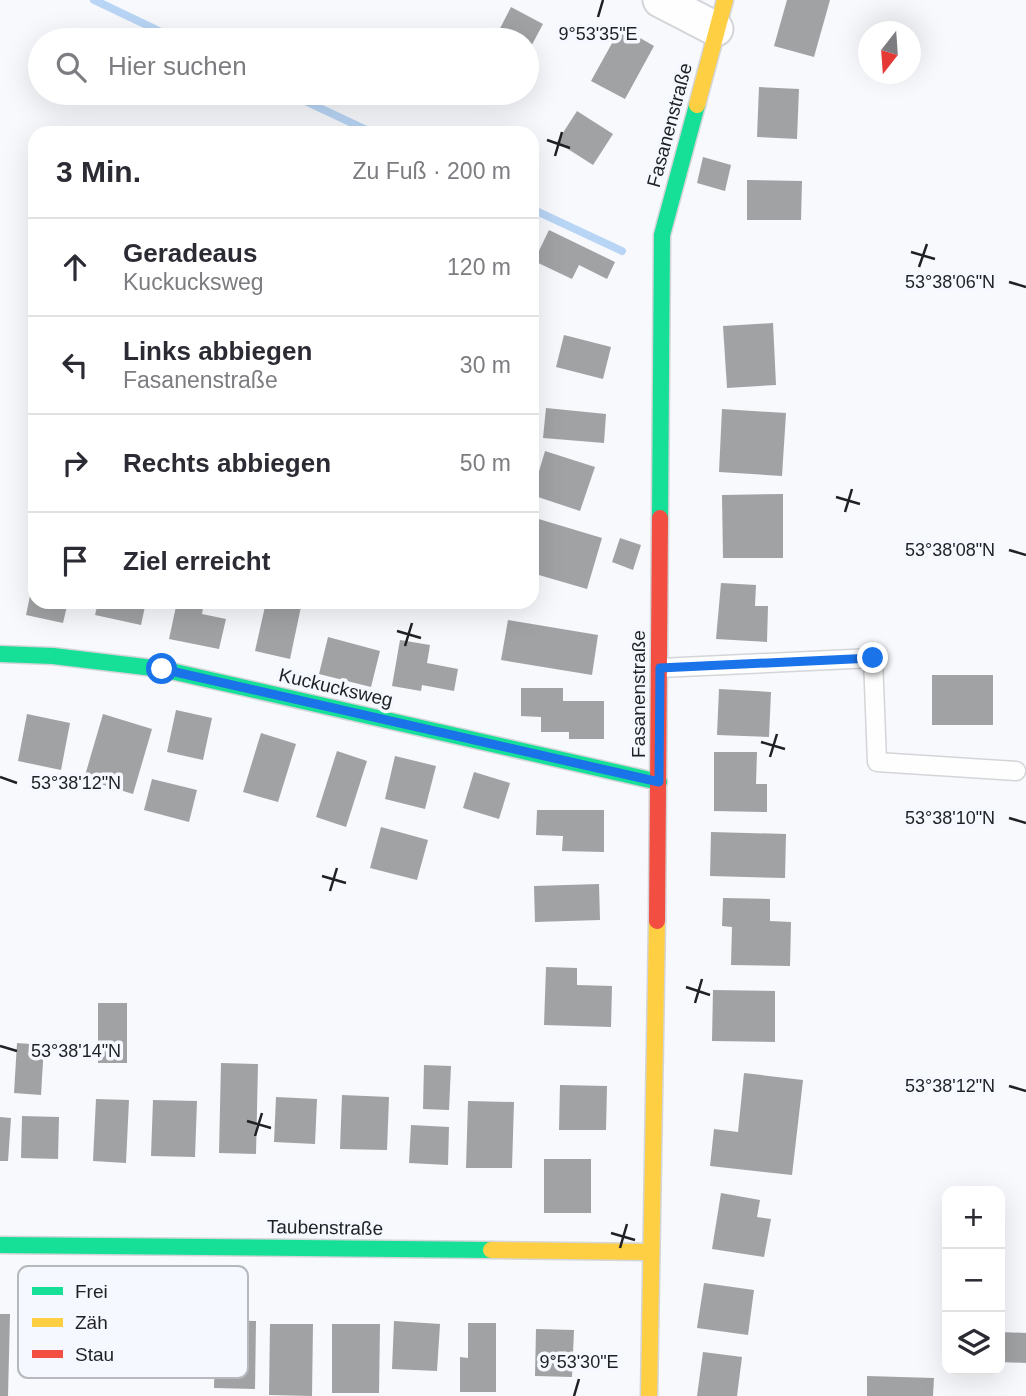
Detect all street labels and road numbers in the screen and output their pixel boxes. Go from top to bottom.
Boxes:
street label: Fasanenstraße [643,61,696,190]
street label: Fasanenstraße [628,630,649,758]
street label: Kuckucksweg [277,664,395,711]
street label: Taubenstraße [267,1216,383,1239]

